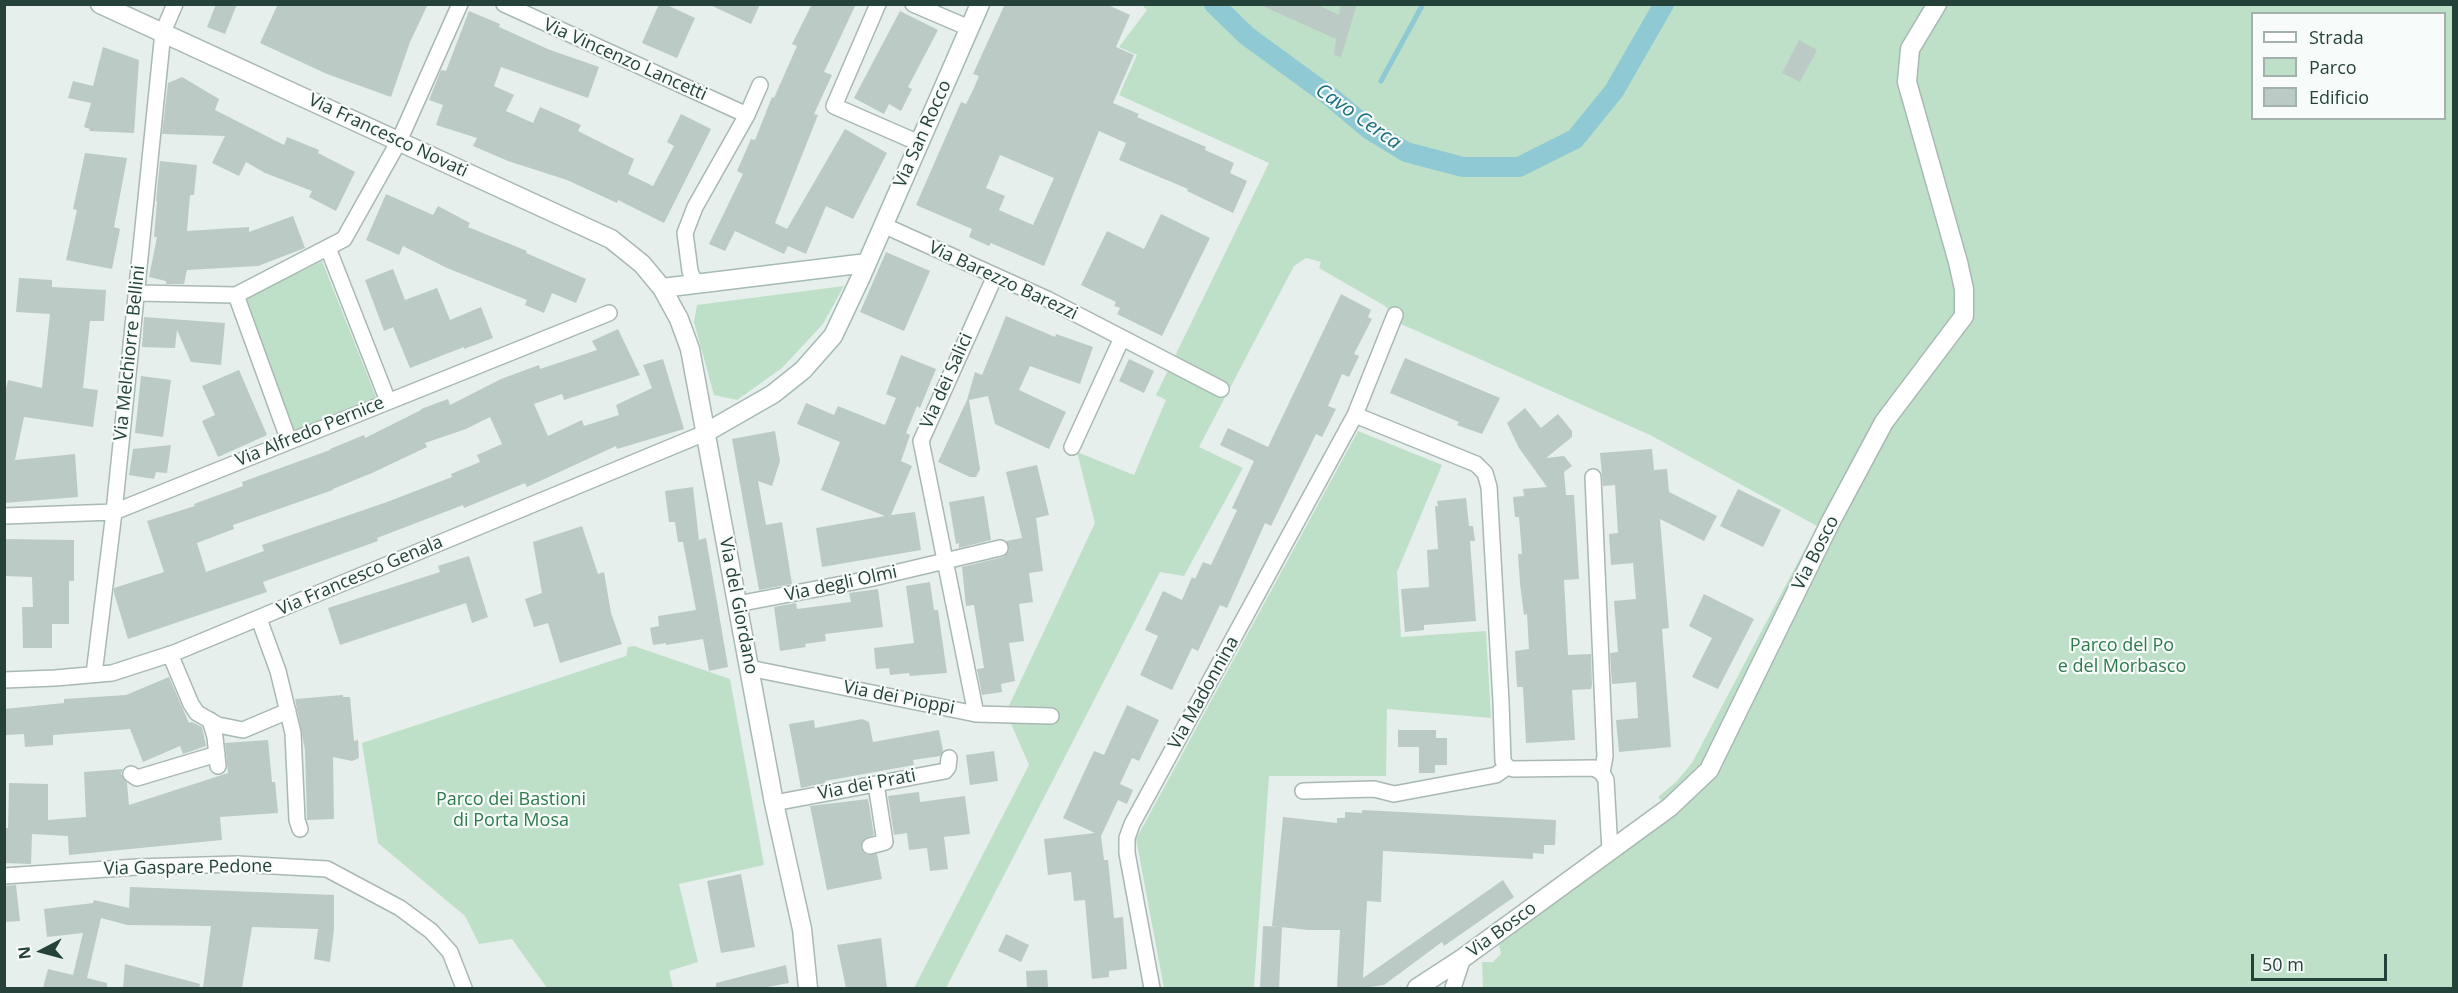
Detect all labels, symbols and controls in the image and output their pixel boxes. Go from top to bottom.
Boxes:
legend [2251,12,2446,120]
street label: Via Vincenzo Lancetti [540,14,710,106]
text: Strada [2309,25,2364,49]
text: Parco [2309,55,2357,79]
street label: Via San Rocco [890,77,956,191]
water label: Cavo Cerca [1311,79,1405,155]
text: Edificio [2309,85,2369,109]
street label: Via Francesco Novati [305,90,471,182]
street label: Via Barezzo Barezzi [925,237,1081,325]
street label: Via Melchiorre Bellini [110,264,150,442]
street label: Via dei Salici [916,330,978,432]
street label: Via Alfredo Pernice [232,392,388,472]
street label: Via Bosco [1788,512,1844,594]
street label: Via Francesco Genala [274,531,446,621]
street label: Via del Giordano [714,536,762,676]
street label: Via degli Olmi [783,562,899,606]
street label: Via Madonnina [1164,633,1244,753]
park label: Parco del Po e del Morbasco [2058,635,2186,678]
street label: Via dei Pioppi [841,677,957,719]
street label: Via dei Prati [816,765,918,805]
park label: Parco dei Bastioni di Porta Mosa [436,789,586,832]
street label: Via Gaspare Pedone [103,856,273,880]
street label: Via Bosco [1463,898,1541,962]
north arrow [12,921,72,981]
scale bar [2254,942,2390,980]
text: N [12,945,36,961]
text: 50 m [2262,952,2304,976]

